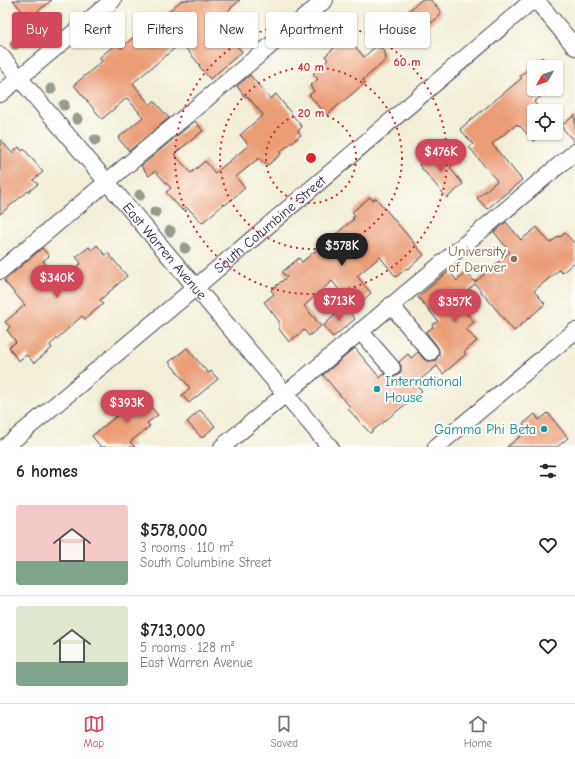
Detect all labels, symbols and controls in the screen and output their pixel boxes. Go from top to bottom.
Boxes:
chip: Buy [12,12,62,48]
chip: Rent [70,12,125,48]
chip: Filters [133,12,197,48]
chip: New [205,12,258,48]
chip: Apartment [266,12,357,48]
chip: House [365,12,430,48]
text: 60 m [394,55,420,69]
text: 40 m [298,60,324,74]
north arrow [527,60,563,96]
map controls [527,60,563,140]
button: locate [527,104,563,140]
text: 20 m [298,106,324,120]
pin: $476K [413,139,469,173]
text: $476K [424,144,458,159]
centre of rings [304,151,318,165]
street label: South Columbine Street [211,172,330,277]
street label: East Warren Avenue [119,199,210,303]
pin: $578K [314,233,370,267]
text: $578K [325,238,359,253]
place label: University of Denver [448,243,507,276]
marker: University of Denver [509,254,519,264]
pin: $340K [29,265,85,299]
text: $340K [39,270,75,285]
pin: $713K [311,288,367,322]
pin: $357K [427,289,483,323]
text: $713K [323,293,355,308]
text: $357K [438,294,472,309]
place label: International House [385,373,462,406]
marker: International House [372,384,382,394]
pin: $393K [99,390,155,424]
text: $393K [110,395,144,410]
place label: Gamma Phi Beta [434,421,536,438]
marker: Gamma Phi Beta [539,424,549,434]
icon: filters [537,460,559,482]
text: 6 homes [16,462,78,481]
icon: home [48,521,96,569]
text: $578,000 [140,521,208,540]
icon: heart [537,534,559,556]
text: 3 rooms · 110 m² [140,540,233,555]
text: South Columbine Street [140,555,271,570]
text: $713,000 [140,621,205,640]
icon: home [48,622,96,670]
icon: heart [537,635,559,657]
text: 5 rooms · 128 m² [140,640,234,655]
text: East Warren Avenue [140,655,253,670]
tab: Map [83,713,105,750]
tab: Saved [271,713,298,750]
tab: Home [464,713,492,750]

